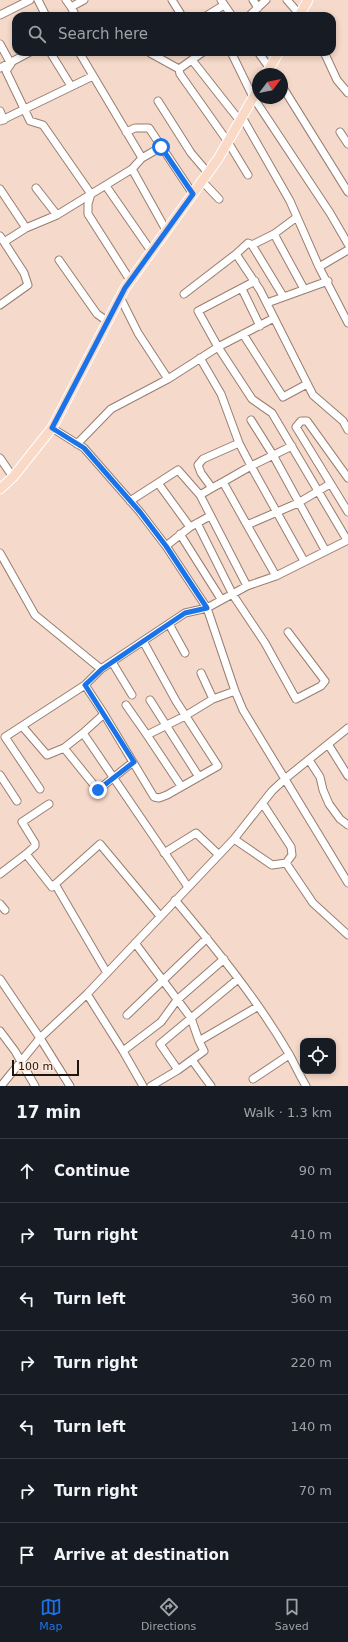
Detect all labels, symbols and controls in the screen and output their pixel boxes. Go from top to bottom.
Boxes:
search box [12,12,336,56]
icon: search [26,23,48,45]
text: Search here [58,25,148,43]
north arrow [252,68,288,104]
route start [152,138,170,156]
route end [89,781,107,799]
map controls [300,1038,336,1074]
button: locate [300,1038,336,1074]
scale bar [12,1058,79,1077]
text: 100 m [18,1060,53,1073]
text: 17 min [16,1102,81,1122]
text: Walk · 1.3 km [243,1105,332,1120]
icon: ahead [16,1160,38,1182]
text: Continue [54,1162,130,1180]
text: 90 m [299,1163,332,1178]
icon: right [16,1224,38,1246]
text: Turn right [54,1226,138,1244]
text: 410 m [290,1227,332,1242]
icon: left [16,1288,38,1310]
text: Turn left [54,1290,126,1308]
text: 360 m [290,1291,332,1306]
icon: right [16,1352,38,1374]
text: Turn right [54,1354,138,1372]
text: 220 m [290,1355,332,1370]
icon: left [16,1416,38,1438]
text: Turn left [54,1418,126,1436]
text: 140 m [290,1419,332,1434]
icon: right [16,1480,38,1502]
text: Turn right [54,1482,138,1500]
text: 70 m [299,1483,332,1498]
icon: arrive [16,1544,38,1566]
text: Arrive at destination [54,1546,229,1564]
tab: Map [39,1596,62,1633]
tab: Directions [141,1596,196,1633]
tab: Saved [275,1596,309,1633]

